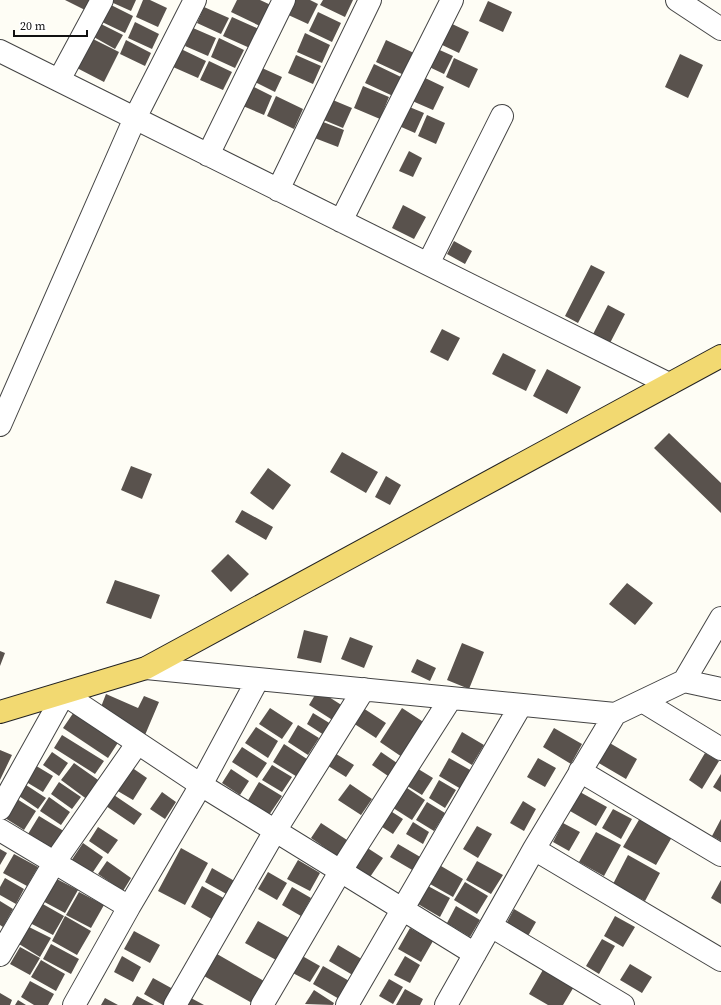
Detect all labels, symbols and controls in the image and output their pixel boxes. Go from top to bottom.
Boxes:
scale bar [14,12,87,38]
text: 20 m [20,18,46,34]

